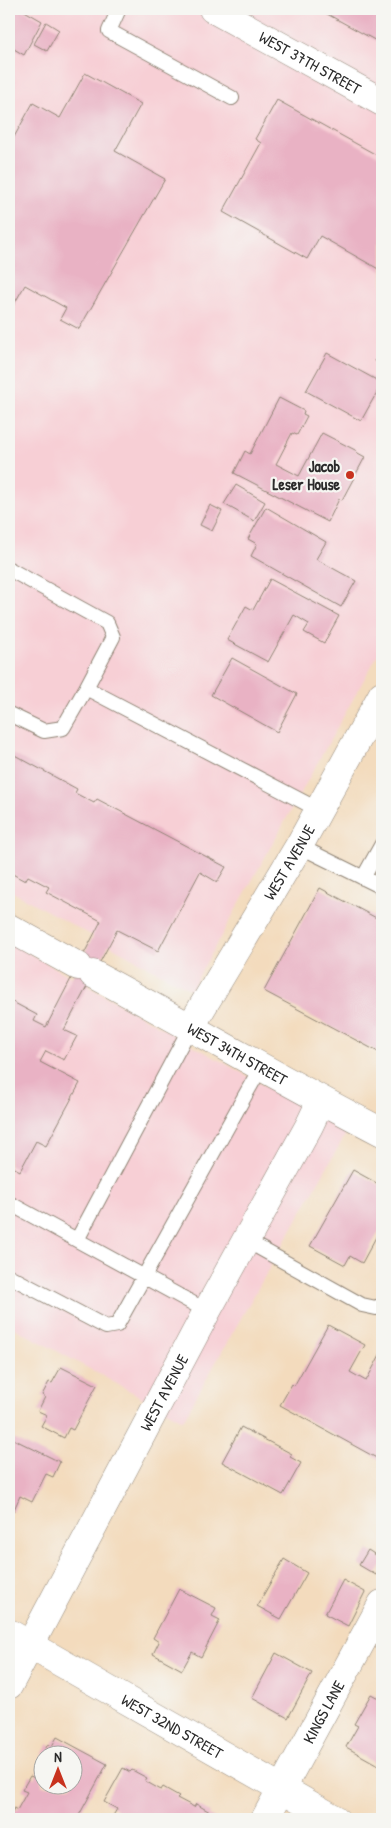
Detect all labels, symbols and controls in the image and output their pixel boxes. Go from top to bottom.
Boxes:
street label: WEST 37TH STREET [255,26,366,100]
place label: Jacob Leser House [272,455,341,495]
marker: Jacob Leser House [344,469,356,481]
street label: WEST AVENUE [258,821,320,904]
street label: WEST 34TH STREET [184,1017,292,1091]
street label: WEST AVENUE [135,1350,193,1435]
street label: KINGS LANE [297,1676,349,1747]
street label: WEST 32ND STREET [117,1688,228,1764]
north arrow [32,1746,82,1796]
text: N [54,1747,62,1766]

